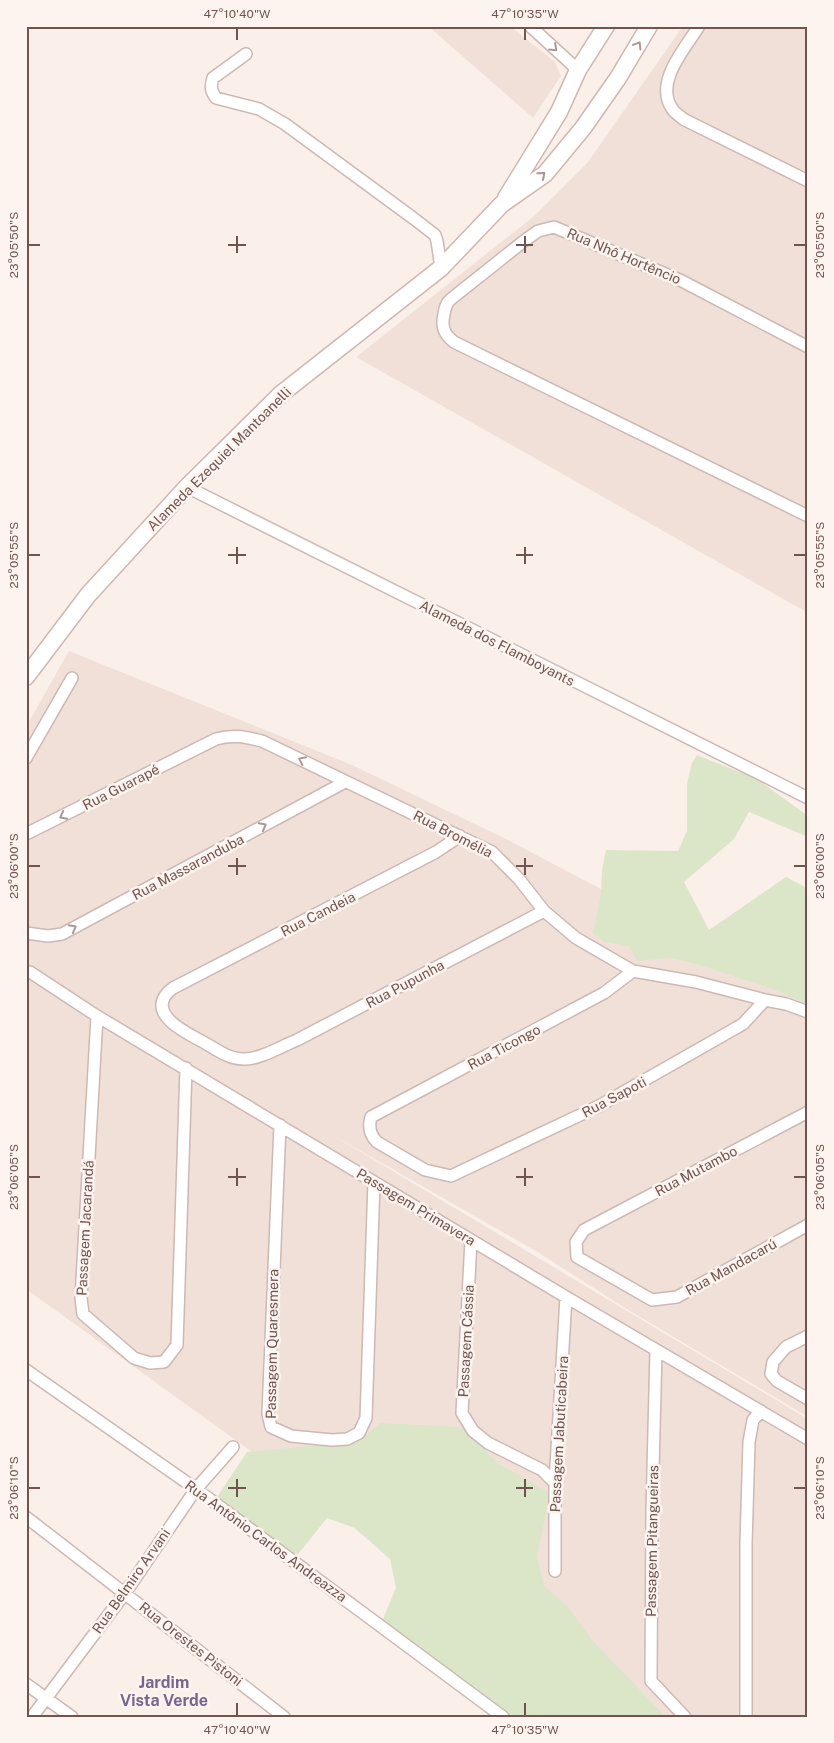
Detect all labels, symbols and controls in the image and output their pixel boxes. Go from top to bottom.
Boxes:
text: 47°10'40"W [204,7,271,21]
text: 47°10'35"W [491,7,559,21]
one-way arrow [631,41,641,50]
one-way arrow [549,42,558,51]
one-way arrow [536,173,545,181]
text: 23°05'50"S [7,212,21,278]
text: 23°05'50"S [813,212,827,278]
street label: Rua Nhô Hortêncio [565,225,684,287]
street label: Alameda Ezequiel Mantoanelli [144,384,294,534]
text: 23°05'55"S [7,522,21,588]
text: 23°05'55"S [813,522,827,588]
street label: Alameda dos Flamboyants [417,597,577,689]
one-way arrow [298,756,307,767]
street label: Rua Guarapé [80,761,162,813]
street label: Rua Bromélia [411,807,495,861]
one-way arrow [59,810,68,820]
one-way arrow [257,823,266,833]
street label: Rua Massaranduba [129,831,247,903]
text: 23°06'00"S [7,833,21,899]
text: 23°06'00"S [813,833,827,899]
street label: Rua Candeia [278,888,358,940]
one-way arrow [68,924,77,934]
street label: Rua Pupunha [363,957,447,1011]
street label: Rua Ticongo [465,1021,543,1073]
street label: Rua Sapoti [579,1073,649,1121]
street label: Rua Mutambo [652,1143,740,1199]
text: 23°06'05"S [7,1144,21,1210]
text: 23°06'05"S [813,1144,827,1210]
street label: Passagem Jacarandá [73,1160,97,1296]
street label: Passagem Primavera [354,1165,478,1249]
street label: Rua Mandacarú [683,1235,779,1299]
street label: Passagem Quaresmera [263,1269,281,1419]
street label: Passagem Cássia [455,1284,477,1398]
street label: Passagem Jabuticabeira [547,1355,571,1513]
text: 23°06'10"S [7,1456,21,1520]
text: 23°06'10"S [813,1456,827,1520]
street label: Passagem Pitangueiras [643,1465,661,1617]
street label: Rua Antônio Carlos Andreazza [182,1477,350,1605]
street label: Rua Belmiro Arvani [89,1526,173,1636]
street label: Rua Orestes Pistoni [136,1599,246,1689]
district label: Jardim Vista Verde [120,1673,208,1710]
text: 47°10'40"W [204,1723,271,1737]
text: 47°10'35"W [491,1723,559,1737]

